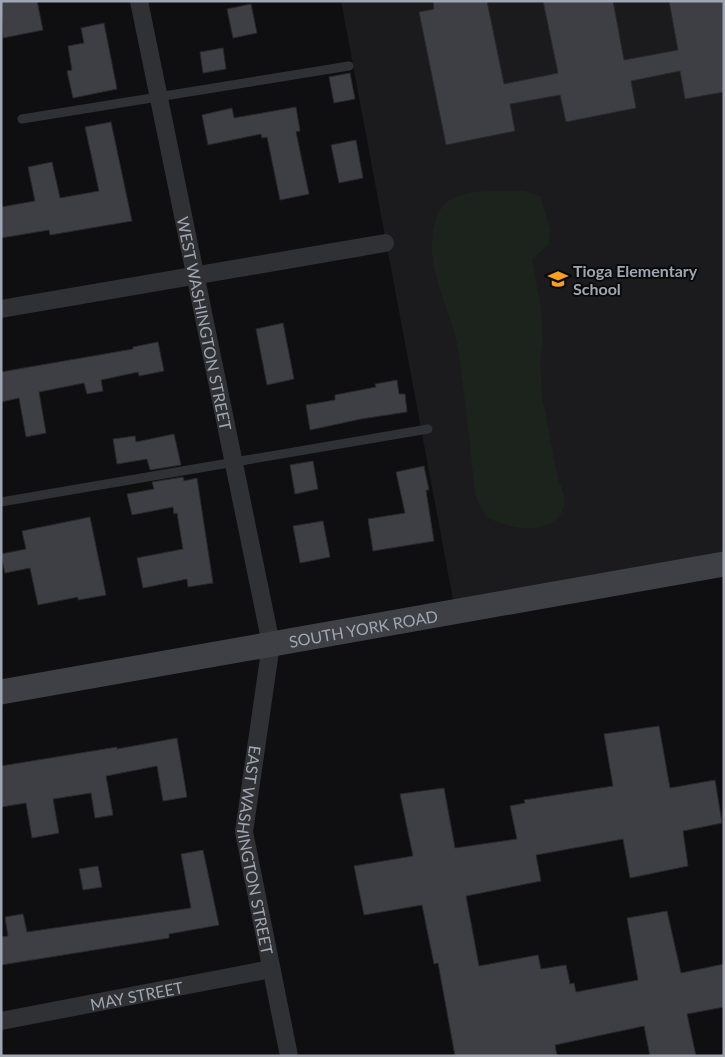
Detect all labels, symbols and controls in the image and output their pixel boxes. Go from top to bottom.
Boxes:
street label: WEST WASHINGTON STREET [174,215,236,432]
place label: Tioga Elementary School [573,261,698,298]
school or university icon: Tioga Elementary School [547,268,569,290]
street label: SOUTH YORK ROAD [287,605,439,650]
street label: EAST WASHINGTON STREET [234,744,278,957]
street label: MAY STREET [88,977,185,1013]

